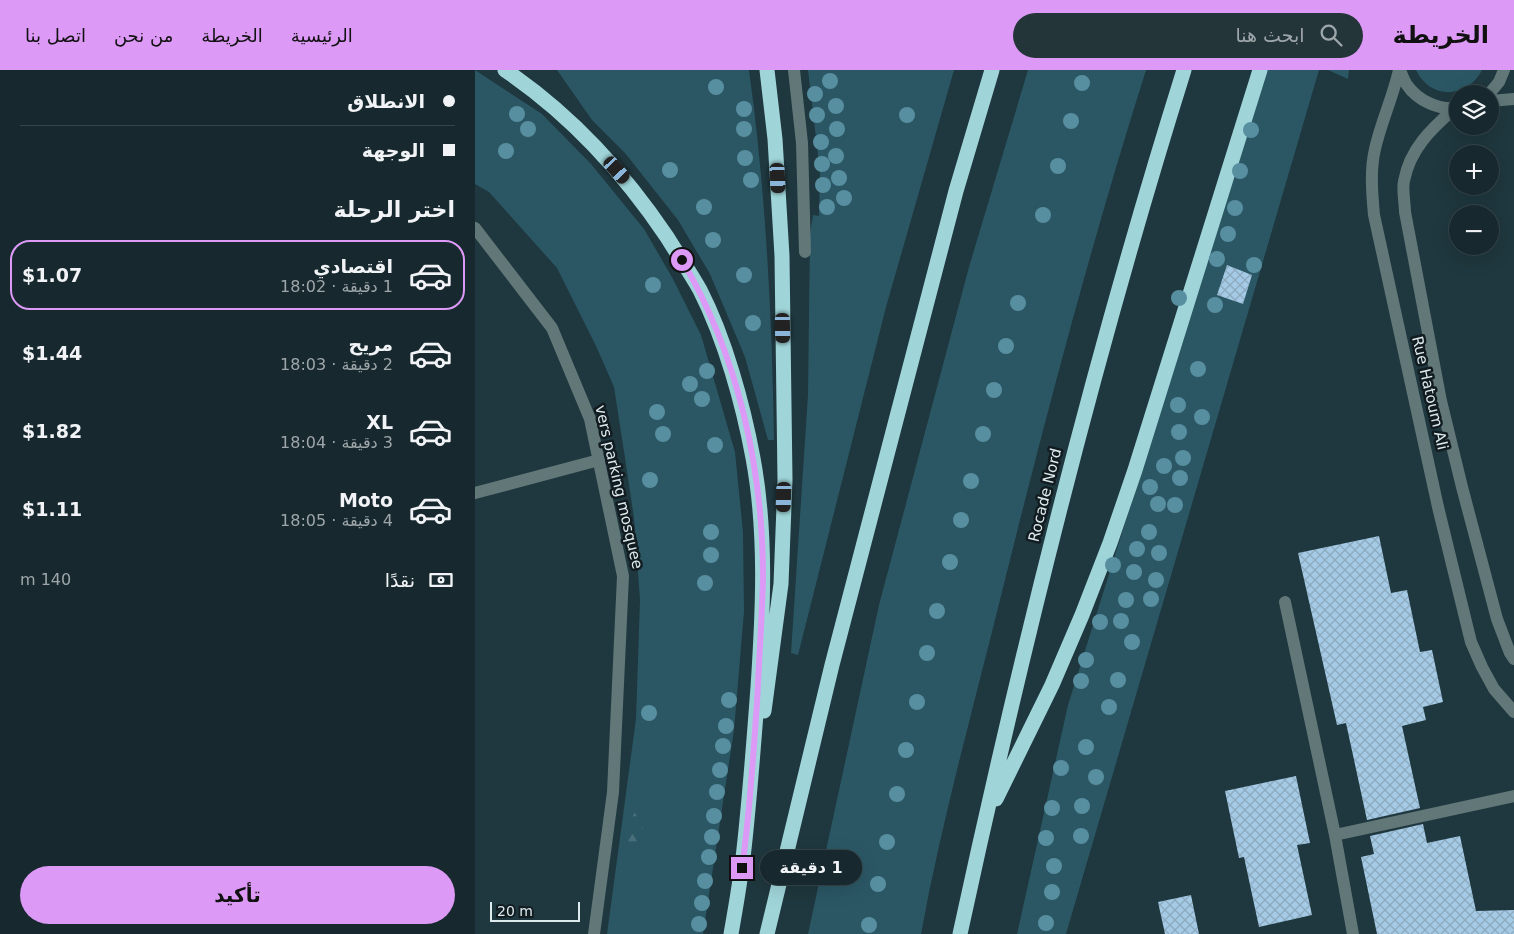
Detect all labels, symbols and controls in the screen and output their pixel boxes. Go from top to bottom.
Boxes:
search box [1013,13,1363,58]
icon: search [1317,21,1345,49]
text: الخريطة [1393,21,1489,49]
text: ابحث هنا [1236,24,1305,46]
text: اتصل بنا [25,25,86,46]
text: من نحن [114,25,173,46]
text: الخريطة [201,25,263,46]
text: الرئيسية [291,25,353,46]
map controls [1449,85,1499,255]
button: layers [1449,85,1499,135]
text: الانطلاق [347,90,425,112]
text: الوجهة [362,139,425,161]
button: + [1449,145,1499,195]
car [601,154,632,186]
car [769,163,786,193]
text: اختر الرحلة [334,197,455,222]
button: − [1449,205,1499,255]
route start [671,249,693,271]
icon: car [408,253,453,298]
text: اقتصادي [313,255,393,277]
text: $1.07 [22,264,82,286]
text: 1 دقيقة · 18:02 [280,277,393,296]
car [775,313,790,343]
icon: car [408,331,453,376]
text: مريح [349,333,393,355]
street label: Rue Hatoum Ali [1408,334,1452,452]
text: $1.44 [22,342,82,364]
text: 2 دقيقة · 18:03 [280,355,393,374]
street label: vers parking mosquee [591,403,647,571]
icon: car [408,409,453,454]
text: XL [366,411,393,433]
text: $1.82 [22,420,82,442]
text: 3 دقيقة · 18:04 [280,433,393,452]
street label: Rocade Nord [1025,446,1065,544]
car [775,482,792,512]
icon: car [408,487,453,532]
text: Moto [339,489,393,511]
text: $1.11 [22,498,82,520]
text: 4 دقيقة · 18:05 [280,511,393,530]
icon: cash [427,566,455,594]
text: نقدًا [385,569,415,591]
text: 140 m [20,570,71,589]
callout: 1 دقيقة [759,850,862,886]
route end [731,857,753,879]
text: 1 دقيقة [779,858,843,877]
button: تأكيد [20,866,455,924]
scale bar [490,899,580,922]
text: 20 m [497,903,533,919]

